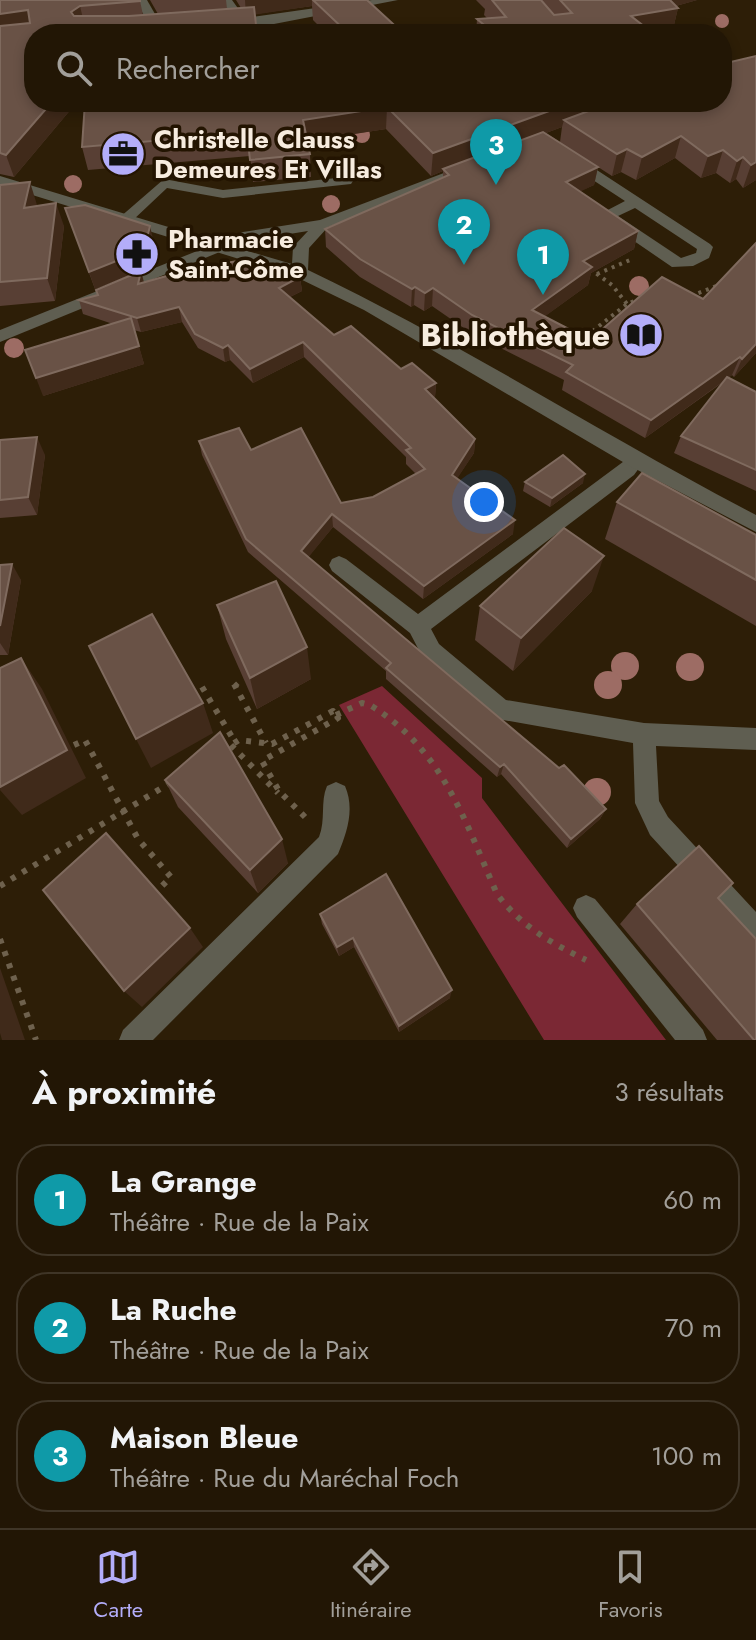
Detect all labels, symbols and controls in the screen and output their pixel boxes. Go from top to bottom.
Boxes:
search box [24,24,732,112]
icon: search [52,46,96,90]
text: Rechercher [116,47,259,90]
pin: 3 [470,119,522,185]
place label: Christelle Clauss Demeures Et Villas [154,120,382,188]
office icon: Christelle Clauss Demeures Et Villas [99,130,147,178]
pin: 2 [438,199,490,265]
place label: Pharmacie Saint-Côme [168,220,304,288]
pin: 1 [517,229,569,295]
pharmacy icon: Pharmacie Saint-Côme [113,230,161,278]
library icon: Bibliothèque [617,311,665,359]
place label: Bibliothèque [421,312,610,358]
your location [464,482,504,522]
text: À proximité [32,1068,216,1117]
text: 3 résultats [615,1073,724,1111]
text: La Grange [110,1160,257,1203]
text: 1 [53,1181,67,1219]
text: 60 m [663,1181,722,1219]
text: Théâtre · Rue de la Paix [110,1203,369,1241]
text: La Ruche [110,1288,237,1331]
text: 2 [51,1309,69,1347]
text: 70 m [665,1309,722,1347]
text: Théâtre · Rue de la Paix [110,1331,369,1369]
text: Maison Bleue [110,1416,298,1459]
text: 3 [52,1437,68,1475]
text: 100 m [651,1437,722,1475]
text: Théâtre · Rue du Maréchal Foch [110,1459,459,1497]
tab: Carte [93,1545,143,1625]
tab: Itinéraire [330,1545,412,1625]
tab: Favoris [598,1545,663,1625]

